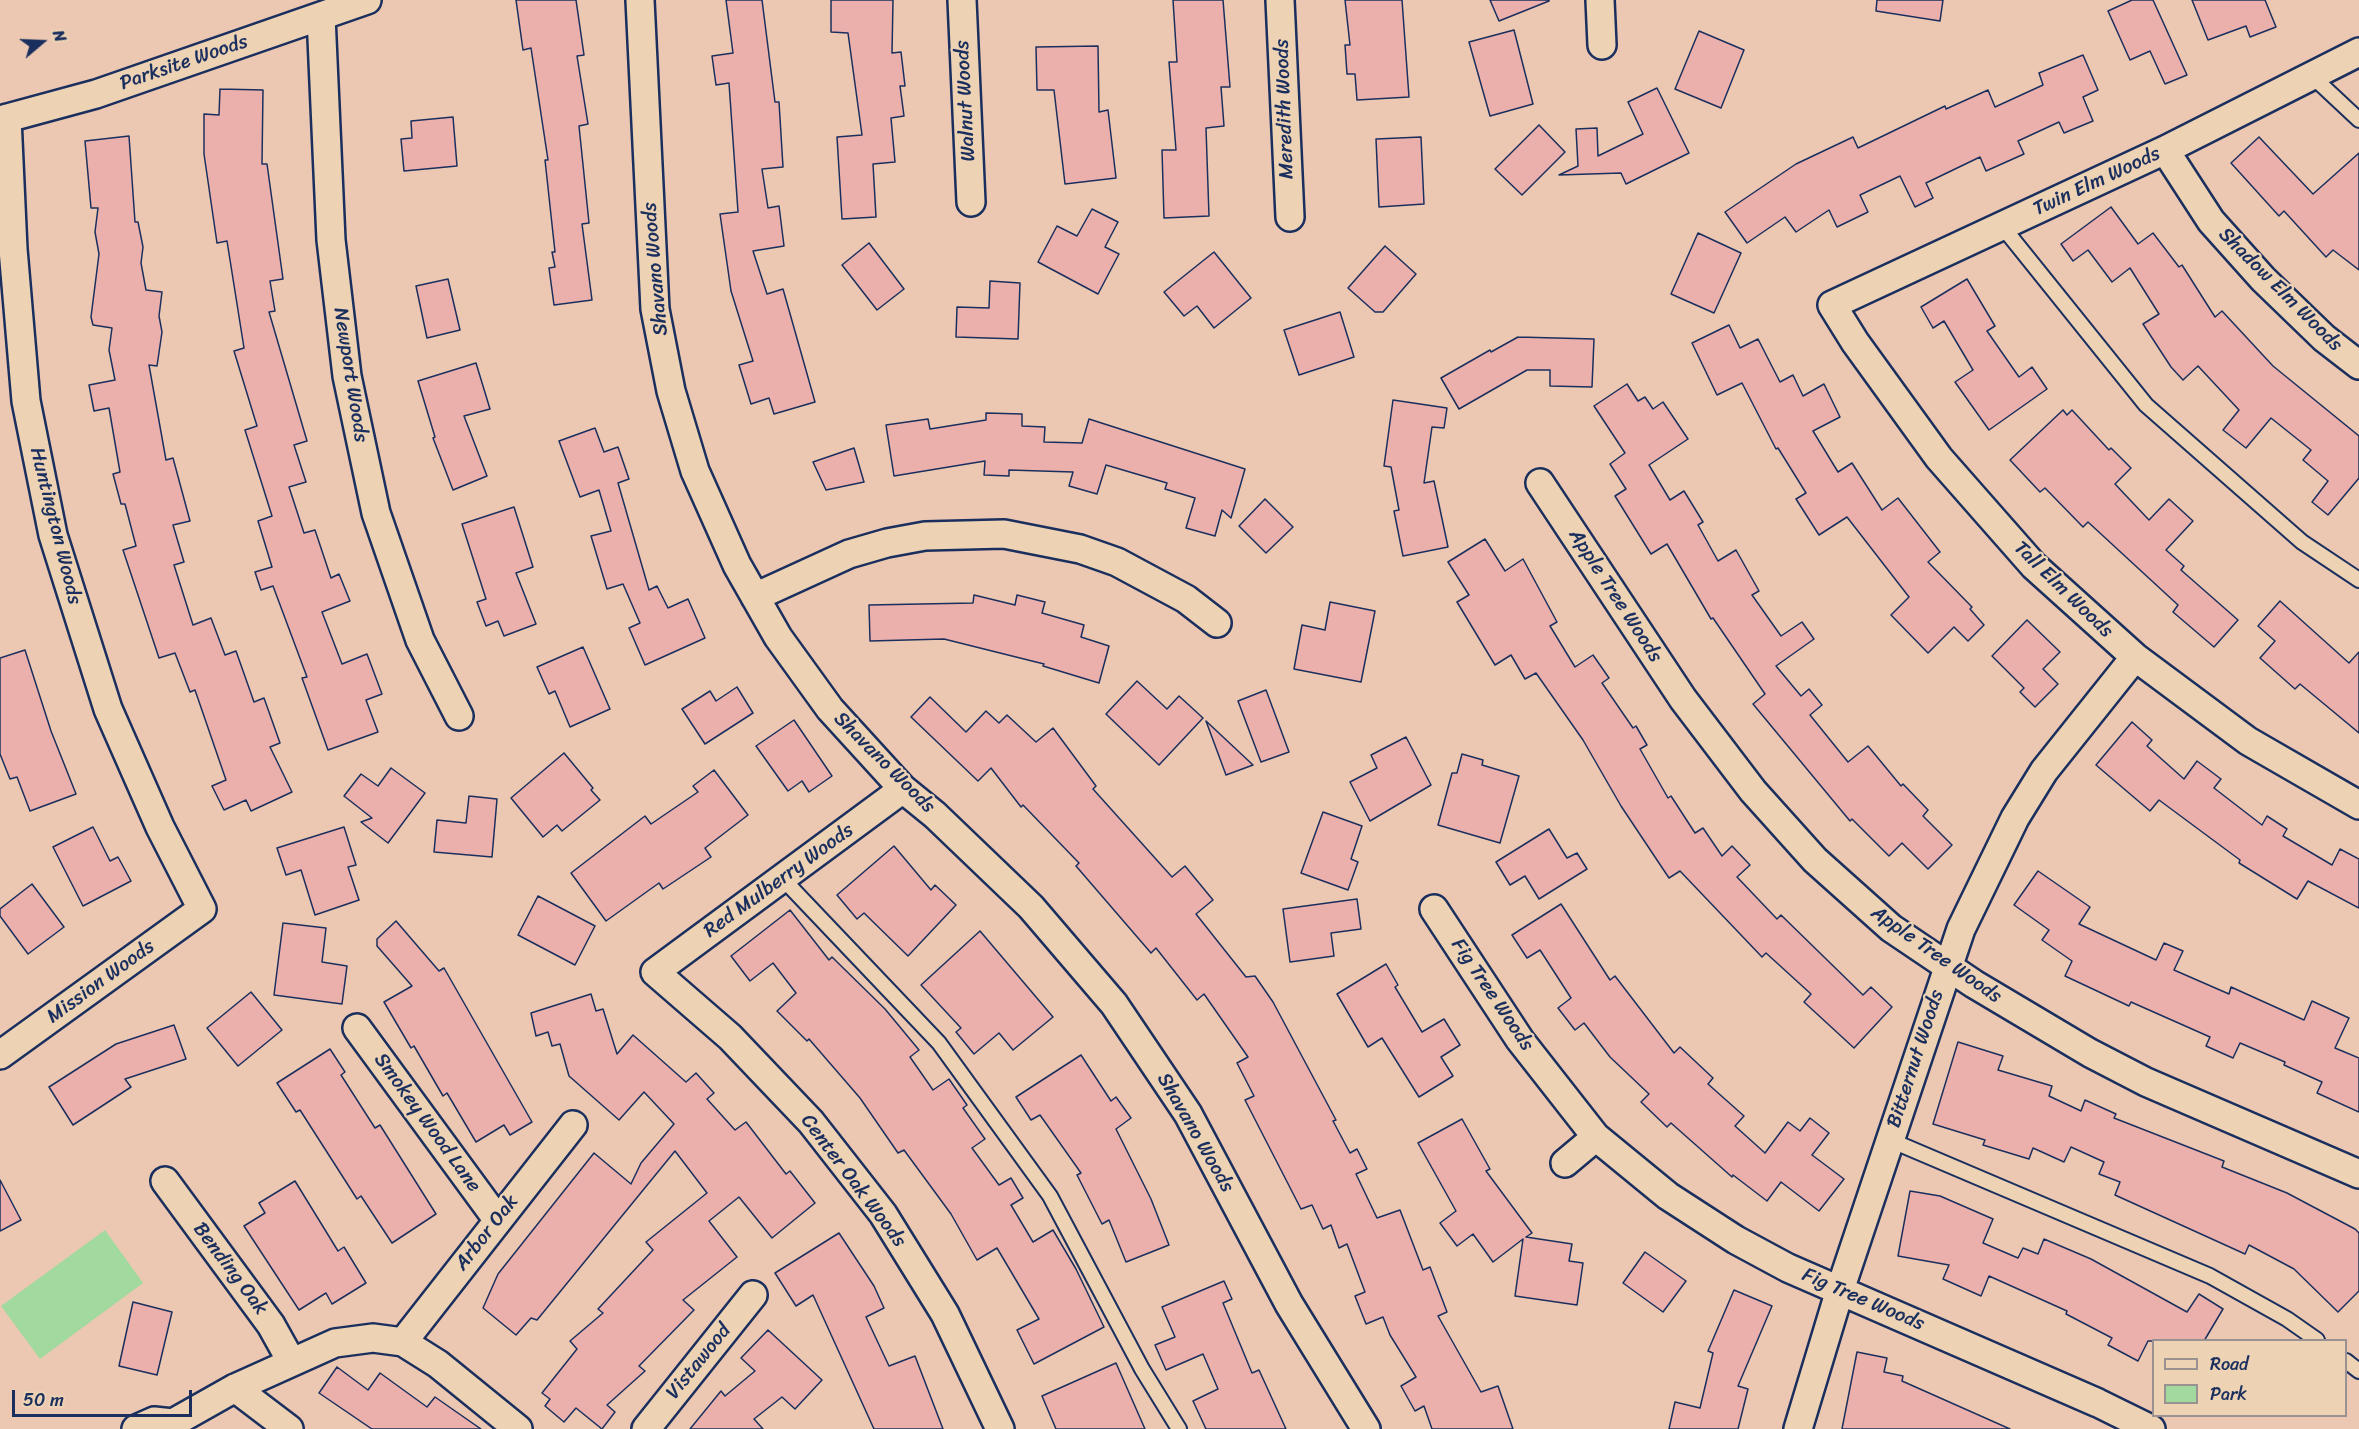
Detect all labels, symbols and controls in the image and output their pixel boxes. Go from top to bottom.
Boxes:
north arrow [12,12,72,72]
text: N [44,26,75,46]
street label: Parksite Woods [117,30,251,96]
street label: Meredith Woods [1271,38,1299,180]
street label: Walnut Woods [951,40,981,162]
street label: Twin Elm Woods [2030,142,2164,222]
street label: Shavano Woods [638,201,674,337]
street label: Shadow Elm Woods [2213,223,2347,357]
street label: Newport Woods [327,306,373,444]
street label: Huntington Woods [24,445,86,607]
street label: Apple Tree Woods [1563,525,1667,667]
street label: Tall Elm Woods [2008,537,2118,643]
street label: Shavano Woods [828,707,940,819]
street label: Red Mulberry Woods [699,819,859,943]
street label: Apple Tree Woods [1866,901,2006,1009]
street label: Fig Tree Woods [1446,934,1538,1056]
street label: Mission Woods [42,935,160,1029]
street label: Bitternut Woods [1882,987,1950,1131]
street label: Smokey Wood Lane [368,1049,486,1197]
street label: Shavano Woods [1151,1069,1239,1197]
street label: Center Oak Woods [795,1110,911,1252]
street label: Arbor Oak [450,1190,524,1276]
street label: Bending Oak [187,1218,273,1320]
street label: Fig Tree Woods [1798,1263,1928,1337]
street label: Vistawood [661,1320,737,1404]
legend [2152,1339,2347,1417]
text: Road [2210,1348,2249,1380]
scale bar [15,1378,195,1416]
text: Park [2210,1378,2247,1410]
text: 50 m [23,1384,64,1416]

